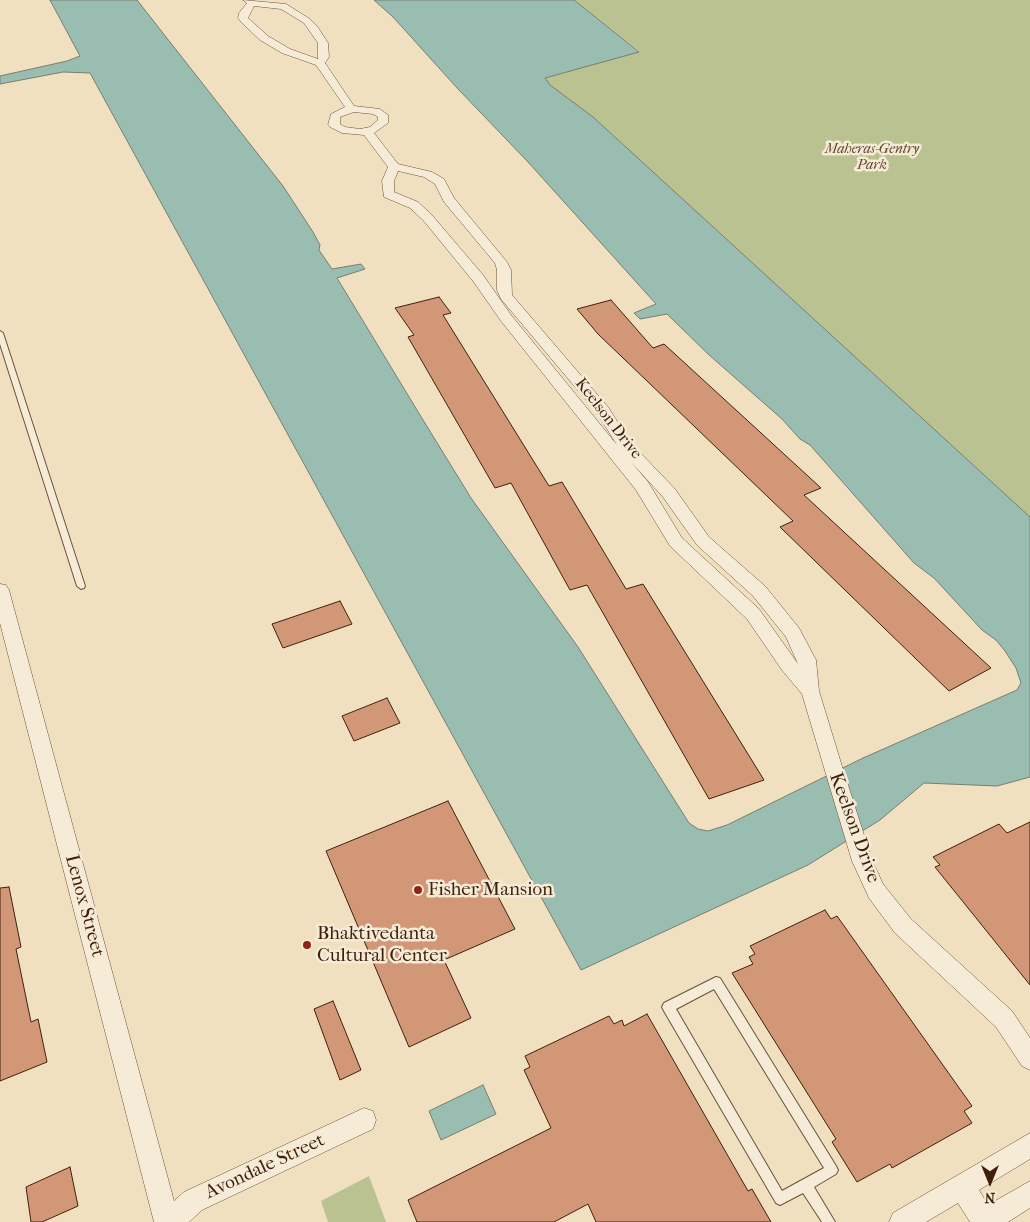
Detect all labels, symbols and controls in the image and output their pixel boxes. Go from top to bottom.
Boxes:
park label: Maheras-Gentry Park [825,142,919,174]
street label: Keelson Drive [570,375,646,463]
street label: Keelson Drive [824,770,884,886]
street label: Lenox Street [59,852,109,960]
place label: Fisher Mansion [428,879,553,901]
marker: Fisher Mansion [412,884,424,896]
place label: Bhaktivedanta Cultural Center [317,923,447,967]
marker: Bhaktivedanta Cultural Center [301,939,313,951]
street label: Avondale Street [202,1129,328,1205]
north arrow [965,1157,1015,1207]
text: N [985,1189,995,1206]

